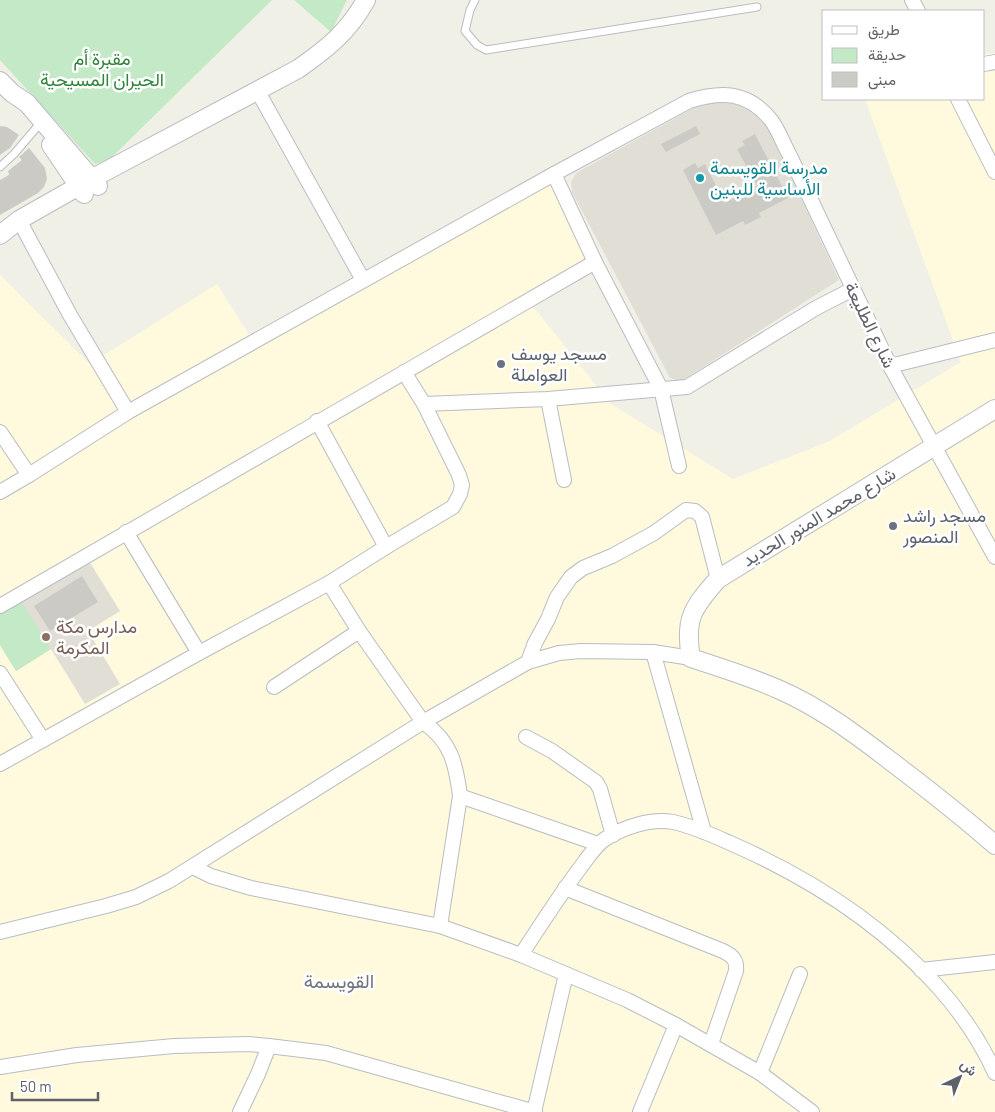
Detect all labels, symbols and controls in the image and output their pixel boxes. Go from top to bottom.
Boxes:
legend [822,10,985,100]
text: طريق [868,20,900,40]
text: حديقة [868,45,906,64]
park label: مقبرة أم الحيران المسيحية [40,47,164,91]
text: مبنى [868,70,896,90]
place label: مدرسة القويسمة الأساسية للبنين [710,156,828,200]
marker: مدرسة القويسمة الأساسية للبنين [694,172,706,184]
street label: شارع الطليعة [839,278,901,372]
place label: مسجد يوسف العواملة [511,342,607,386]
marker: مسجد يوسف العواملة [495,358,507,370]
street label: شارع محمد المنور الحديد [738,462,900,572]
place label: مسجد راشد المنصور [902,504,986,548]
marker: مسجد راشد المنصور [887,520,899,532]
place label: مدارس مكة المكرمة [56,615,137,659]
marker: مدارس مكة المكرمة [40,631,52,643]
district label: القويسمة [304,969,374,993]
north arrow [935,1052,985,1102]
text: ش [957,1055,981,1080]
scale bar [12,1070,99,1102]
text: 50 m [20,1077,52,1095]

